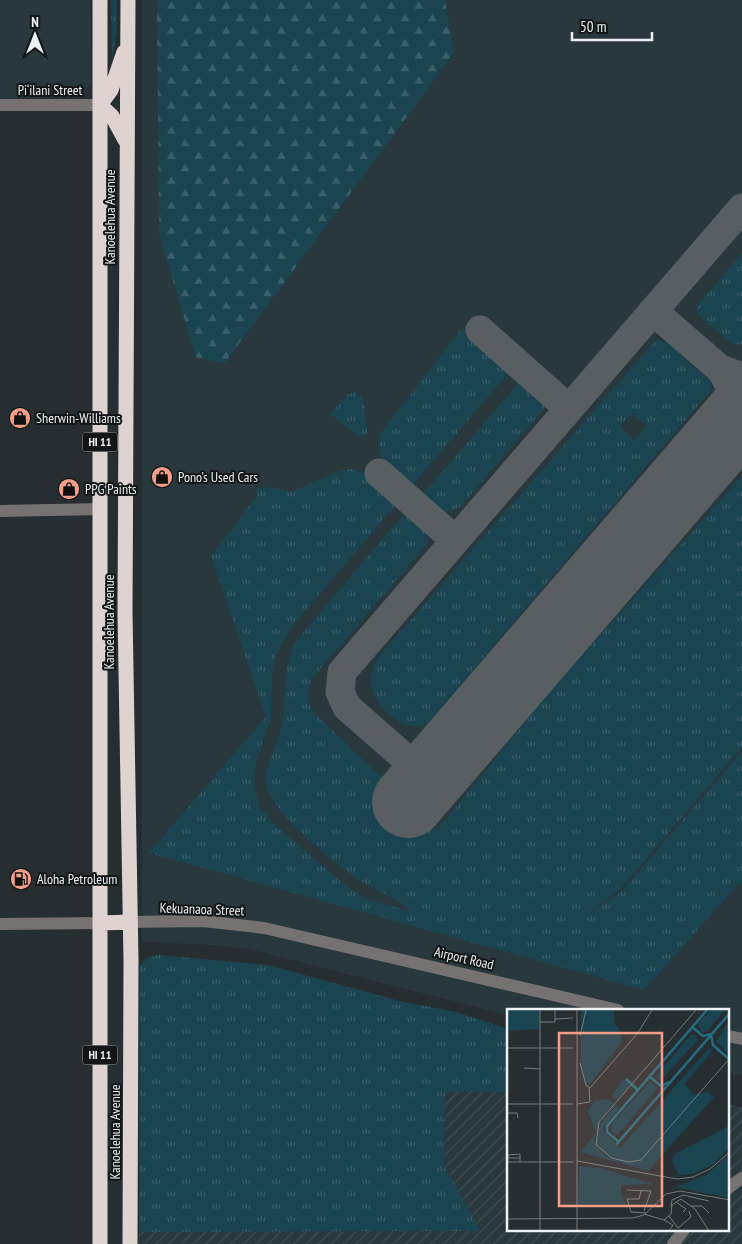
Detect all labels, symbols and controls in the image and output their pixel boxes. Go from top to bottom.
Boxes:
north arrow [10,10,60,60]
scale bar [572,10,652,42]
text: N [31,13,39,31]
text: 50 m [580,17,606,36]
street label: Pi‘ilani Street [18,81,82,99]
street label: Kanoelehua Avenue [101,169,119,265]
shop icon: Sherwin-Williams [8,406,32,430]
place label: Sherwin-Williams [36,409,121,427]
road number: HI 11 [82,432,118,452]
shop icon: Pono’s Used Cars [150,465,174,489]
place label: Pono’s Used Cars [178,468,258,486]
shop icon: PPG Paints [57,477,81,501]
place label: PPG Paints [85,480,137,498]
street label: Kanoelehua Avenue [100,574,118,670]
fuel station icon: Aloha Petroleum [9,867,33,891]
place label: Aloha Petroleum [37,870,117,888]
street label: Kekuanaoa Street [159,899,245,919]
street label: Airport Road [432,942,496,974]
inset map [507,1009,730,1232]
road number: HI 11 [82,1046,118,1064]
street label: Kanoelehua Avenue [106,1084,124,1180]

